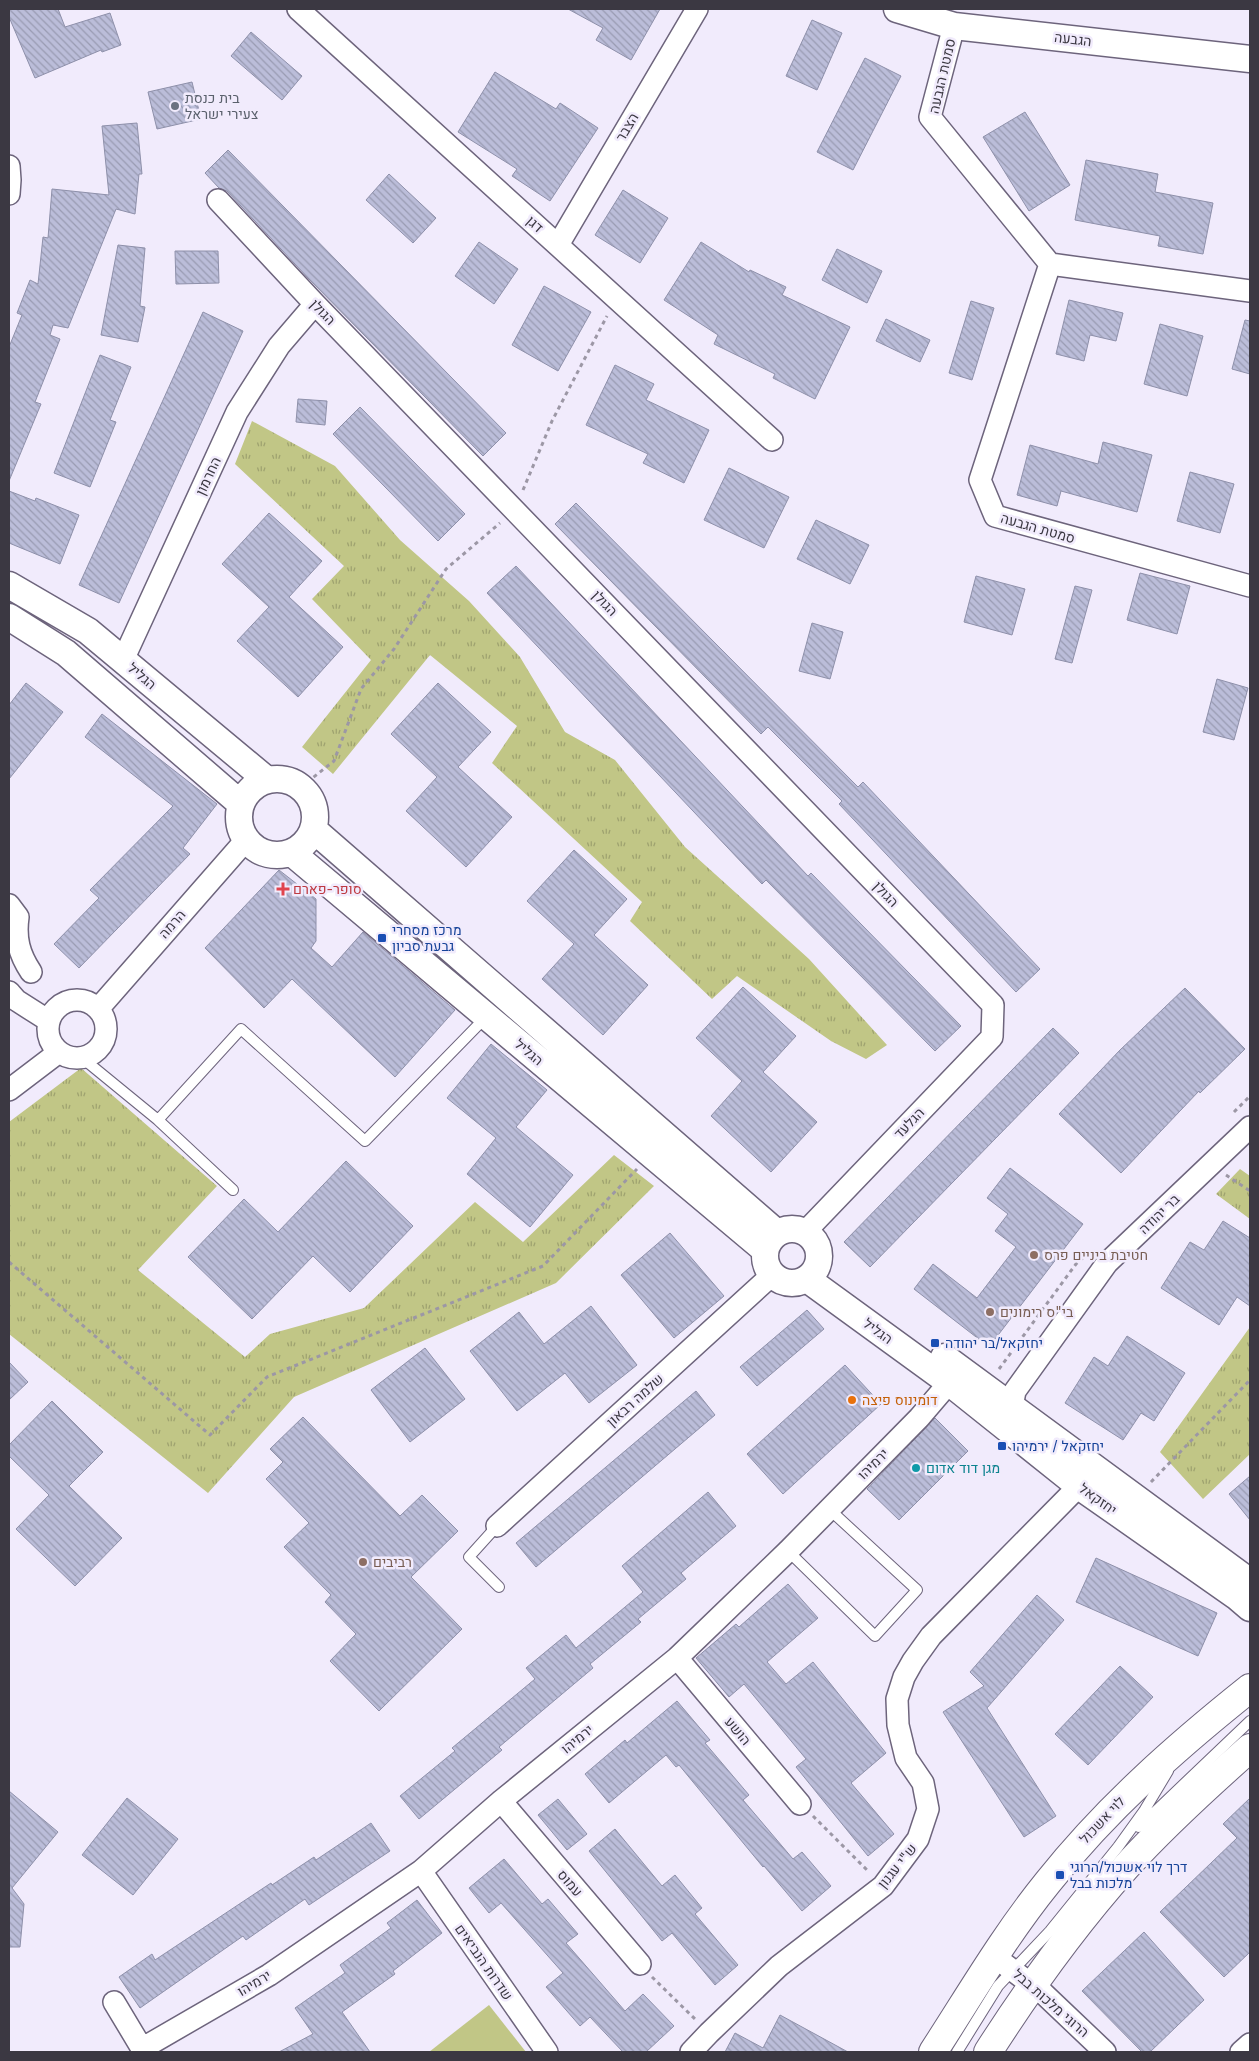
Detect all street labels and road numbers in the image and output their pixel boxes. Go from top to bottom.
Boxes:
street label: הגבעה [1053,28,1093,49]
street label: סמטת הגבעה [925,37,958,115]
street label: הצבר [612,109,642,144]
street label: דגן [523,212,547,236]
street label: הגולן [307,295,340,328]
street label: החרמון [191,454,224,498]
street label: סמטת הגבעה [999,509,1077,546]
street label: הגולן [589,586,622,619]
street label: הגליל [124,659,160,692]
street label: הגולן [870,877,903,910]
street label: הרמה [155,906,189,941]
street label: הגליל [511,1035,547,1068]
street label: הגלעד [890,1104,927,1142]
street label: בר יהודה [1135,1190,1183,1237]
street label: הגליל [860,1314,896,1347]
street label: שלמה רבאון [603,1370,667,1430]
street label: ירמיהו [854,1445,892,1483]
street label: יחזקאל [1076,1479,1121,1518]
street label: הושע [722,1713,755,1748]
street label: ירמיהו [557,1721,596,1757]
street label: לוי אשכול [1075,1792,1128,1847]
street label: ש"י עגנון [873,1840,920,1891]
street label: עמוס [554,1866,587,1900]
street label: שדרות הנביאים [452,1920,517,2003]
street label: הרוגי מלכות בבל [1010,1965,1093,2040]
street label: ירמיהו [234,1966,274,1999]

